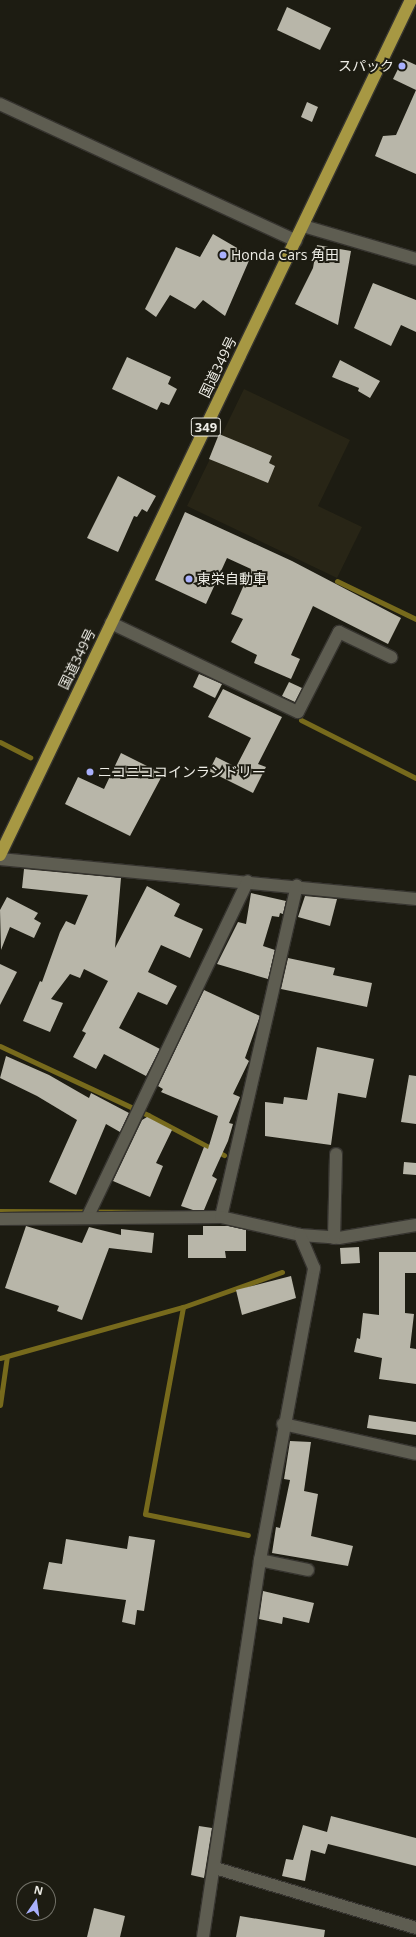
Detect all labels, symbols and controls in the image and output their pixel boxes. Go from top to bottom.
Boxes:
place label: スパック [338,58,394,74]
marker: スパック [397,61,407,71]
place label: Honda Cars 角田 [231,247,339,263]
marker: Honda Cars 角田 [218,250,228,260]
street label: 国道349号 [196,334,240,400]
road number: 349 [190,416,222,438]
place label: 東栄自動車 [197,571,267,587]
marker: 東栄自動車 [184,574,194,584]
street label: 国道349号 [55,626,99,692]
place label: ニコニココインランドリー [98,764,266,780]
marker: ニコニココインランドリー [85,767,95,777]
north arrow [16,1881,56,1921]
text: N [33,1881,45,1898]

